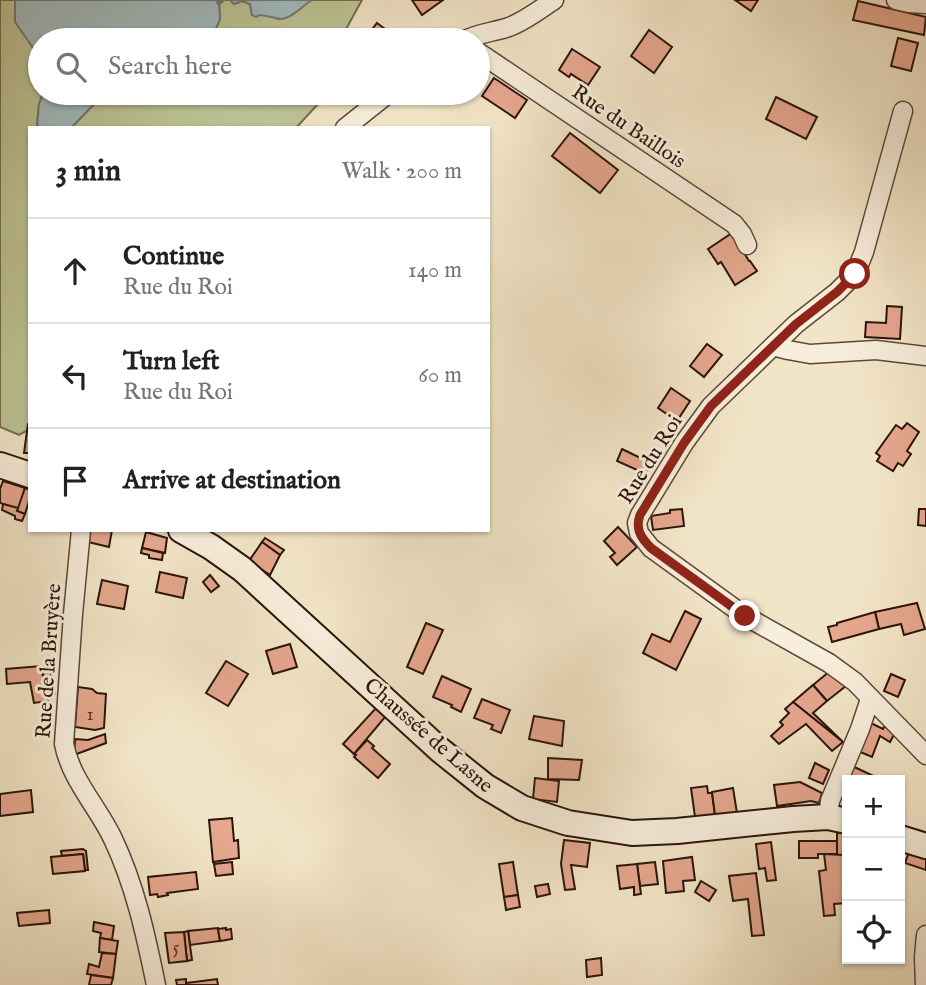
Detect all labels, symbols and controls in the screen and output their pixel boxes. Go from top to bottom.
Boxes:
search box [28,28,490,105]
icon: search [52,48,90,86]
text: Search here [108,50,232,83]
street label: Rue du Baillois [566,79,690,175]
text: 3 min [56,153,121,191]
text: Walk · 200 m [342,157,462,186]
text: Continue [123,240,224,273]
icon: ahead [56,252,94,290]
text: 140 m [408,256,462,285]
route start [839,258,870,289]
text: Rue du Roi [123,273,233,302]
text: Turn left [123,345,220,378]
icon: left [56,357,94,395]
text: 60 m [418,361,462,390]
text: Rue du Roi [123,378,233,407]
street label: Rue du Roi [613,410,689,510]
icon: arrive [56,462,94,500]
text: Arrive at destination [123,464,341,497]
street label: Rue de la Bruyère [31,582,68,740]
route end [729,600,760,631]
street label: Chaussée de Lasne [358,673,498,800]
house number: 1 [87,704,93,727]
map controls [842,775,905,964]
button: + [842,775,905,838]
button: − [842,838,905,901]
button: locate [842,901,905,964]
house number: 5 [173,937,180,960]

